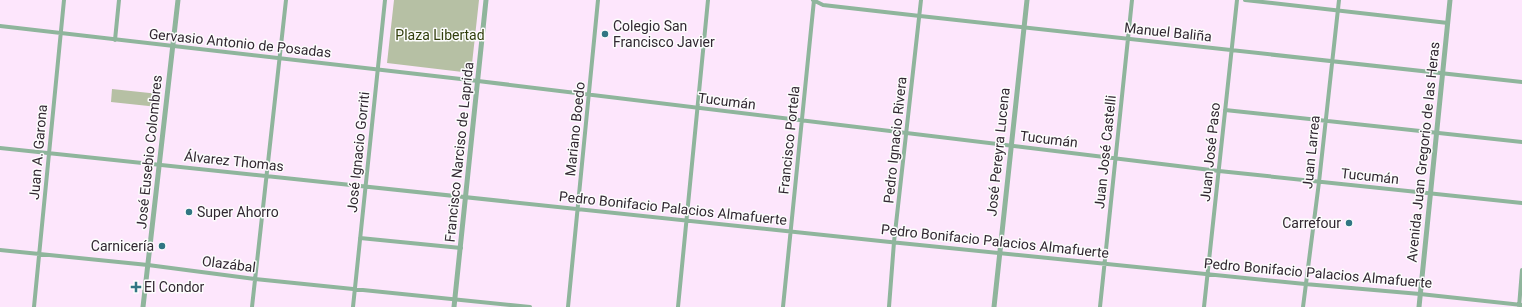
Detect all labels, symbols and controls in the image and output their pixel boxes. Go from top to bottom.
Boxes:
place label: Colegio San Francisco Javier [613,18,715,50]
street label: Manuel Baliña [1123,19,1213,45]
street label: Gervasio Antonio de Posadas [148,25,332,61]
park label: Plaza Libertad [395,27,485,43]
marker: Colegio San Francisco Javier [600,29,610,39]
street label: Avenida Juan Gregorio de las Heras [1403,41,1443,263]
street label: Francisco Narciso de Laprida [442,61,476,243]
street label: José Eusebio Colombres [133,74,165,230]
street label: Pedro Ignacio Rivera [880,76,910,204]
street label: Mariano Boedo [562,81,588,177]
street label: Francisco Portela [775,85,803,195]
street label: José Pereyra Lucena [983,87,1013,217]
street label: Tucumán [697,90,757,112]
street label: José Ignacio Gorriti [344,91,372,213]
street label: Juan José Castelli [1091,94,1119,210]
street label: Juan José Paso [1197,102,1223,202]
street label: Juan A. Garona [26,104,50,200]
street label: Juan Larrea [1299,114,1323,190]
street label: Tucumán [1019,128,1079,150]
street label: Álvarez Thomas [183,147,285,174]
street label: Tucumán [1340,165,1400,187]
street label: Pedro Bonifacio Palacios Almafuerte [558,188,788,228]
place label: Super Ahorro [197,204,279,220]
marker: Super Ahorro [184,207,194,217]
place label: Carrefour [1282,215,1341,231]
marker: Carrefour [1344,218,1354,228]
street label: Pedro Bonifacio Palacios Almafuerte [880,221,1110,261]
place label: Carnicería [91,238,154,254]
marker: Carnicería [157,241,167,251]
street label: Olazábal [201,253,257,275]
street label: Pedro Bonifacio Palacios Almafuerte [1203,255,1433,291]
place label: El Condor [144,279,205,295]
marker: El Condor [131,282,141,292]

